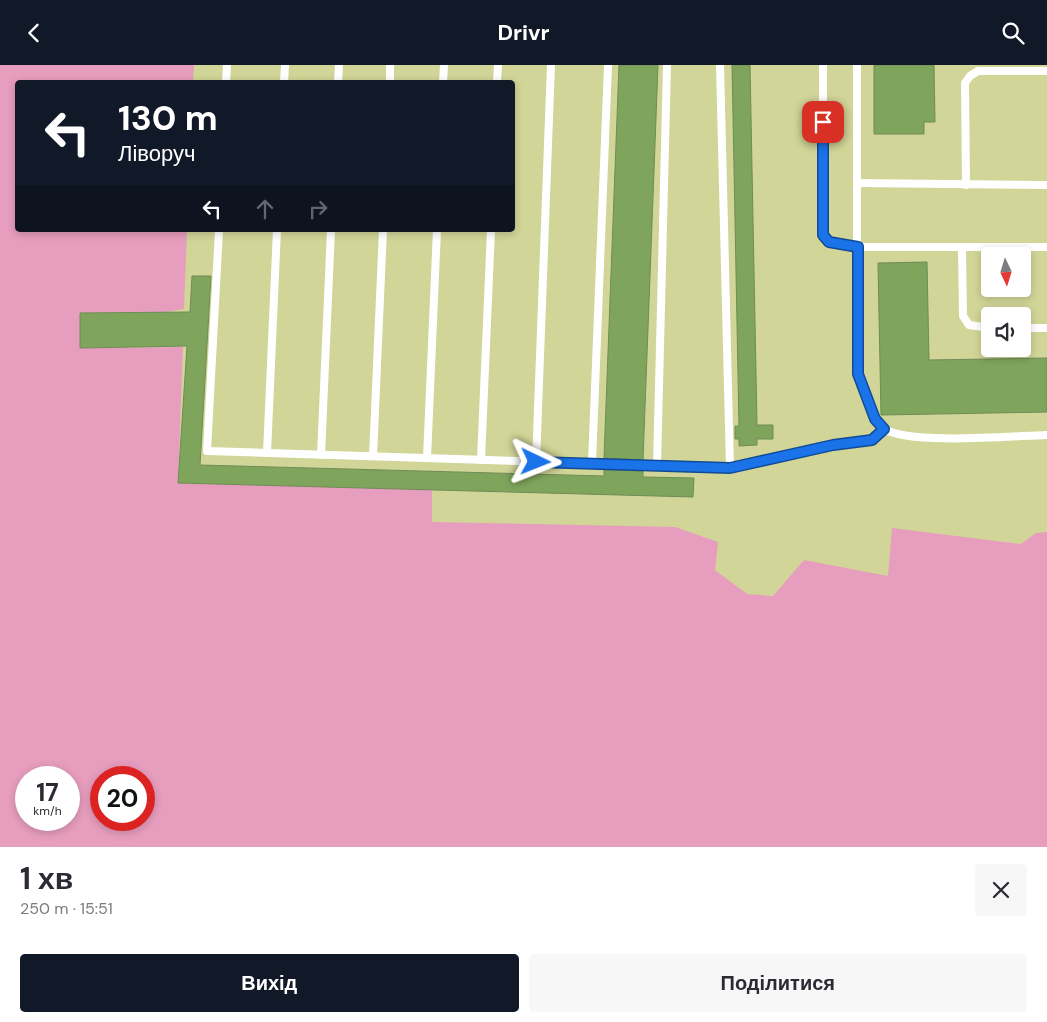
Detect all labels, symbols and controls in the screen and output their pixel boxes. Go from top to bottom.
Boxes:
text: Drivr [497,18,550,47]
icon: back [20,19,48,47]
icon: search [999,19,1027,47]
text: 130 m [118,95,218,141]
icon: left [35,100,100,165]
pin [802,101,844,143]
icon: arrive [809,108,837,136]
text: Ліворуч [118,139,195,168]
icon: left [198,195,226,223]
icon: ahead [251,195,279,223]
icon: right [304,195,332,223]
north arrow [981,247,1031,297]
map controls [981,247,1031,357]
button: sound [981,307,1031,357]
position arrow [509,435,561,487]
speed limit sign: 20 [90,766,155,831]
text: 17 [36,776,59,809]
text: km/h [33,803,62,819]
text: 1 хв [20,859,73,898]
button: close [975,864,1027,916]
text: 250 m · 15:51 [20,898,113,919]
button: Вихід [20,954,519,1012]
button: Поділитися [529,954,1027,1012]

